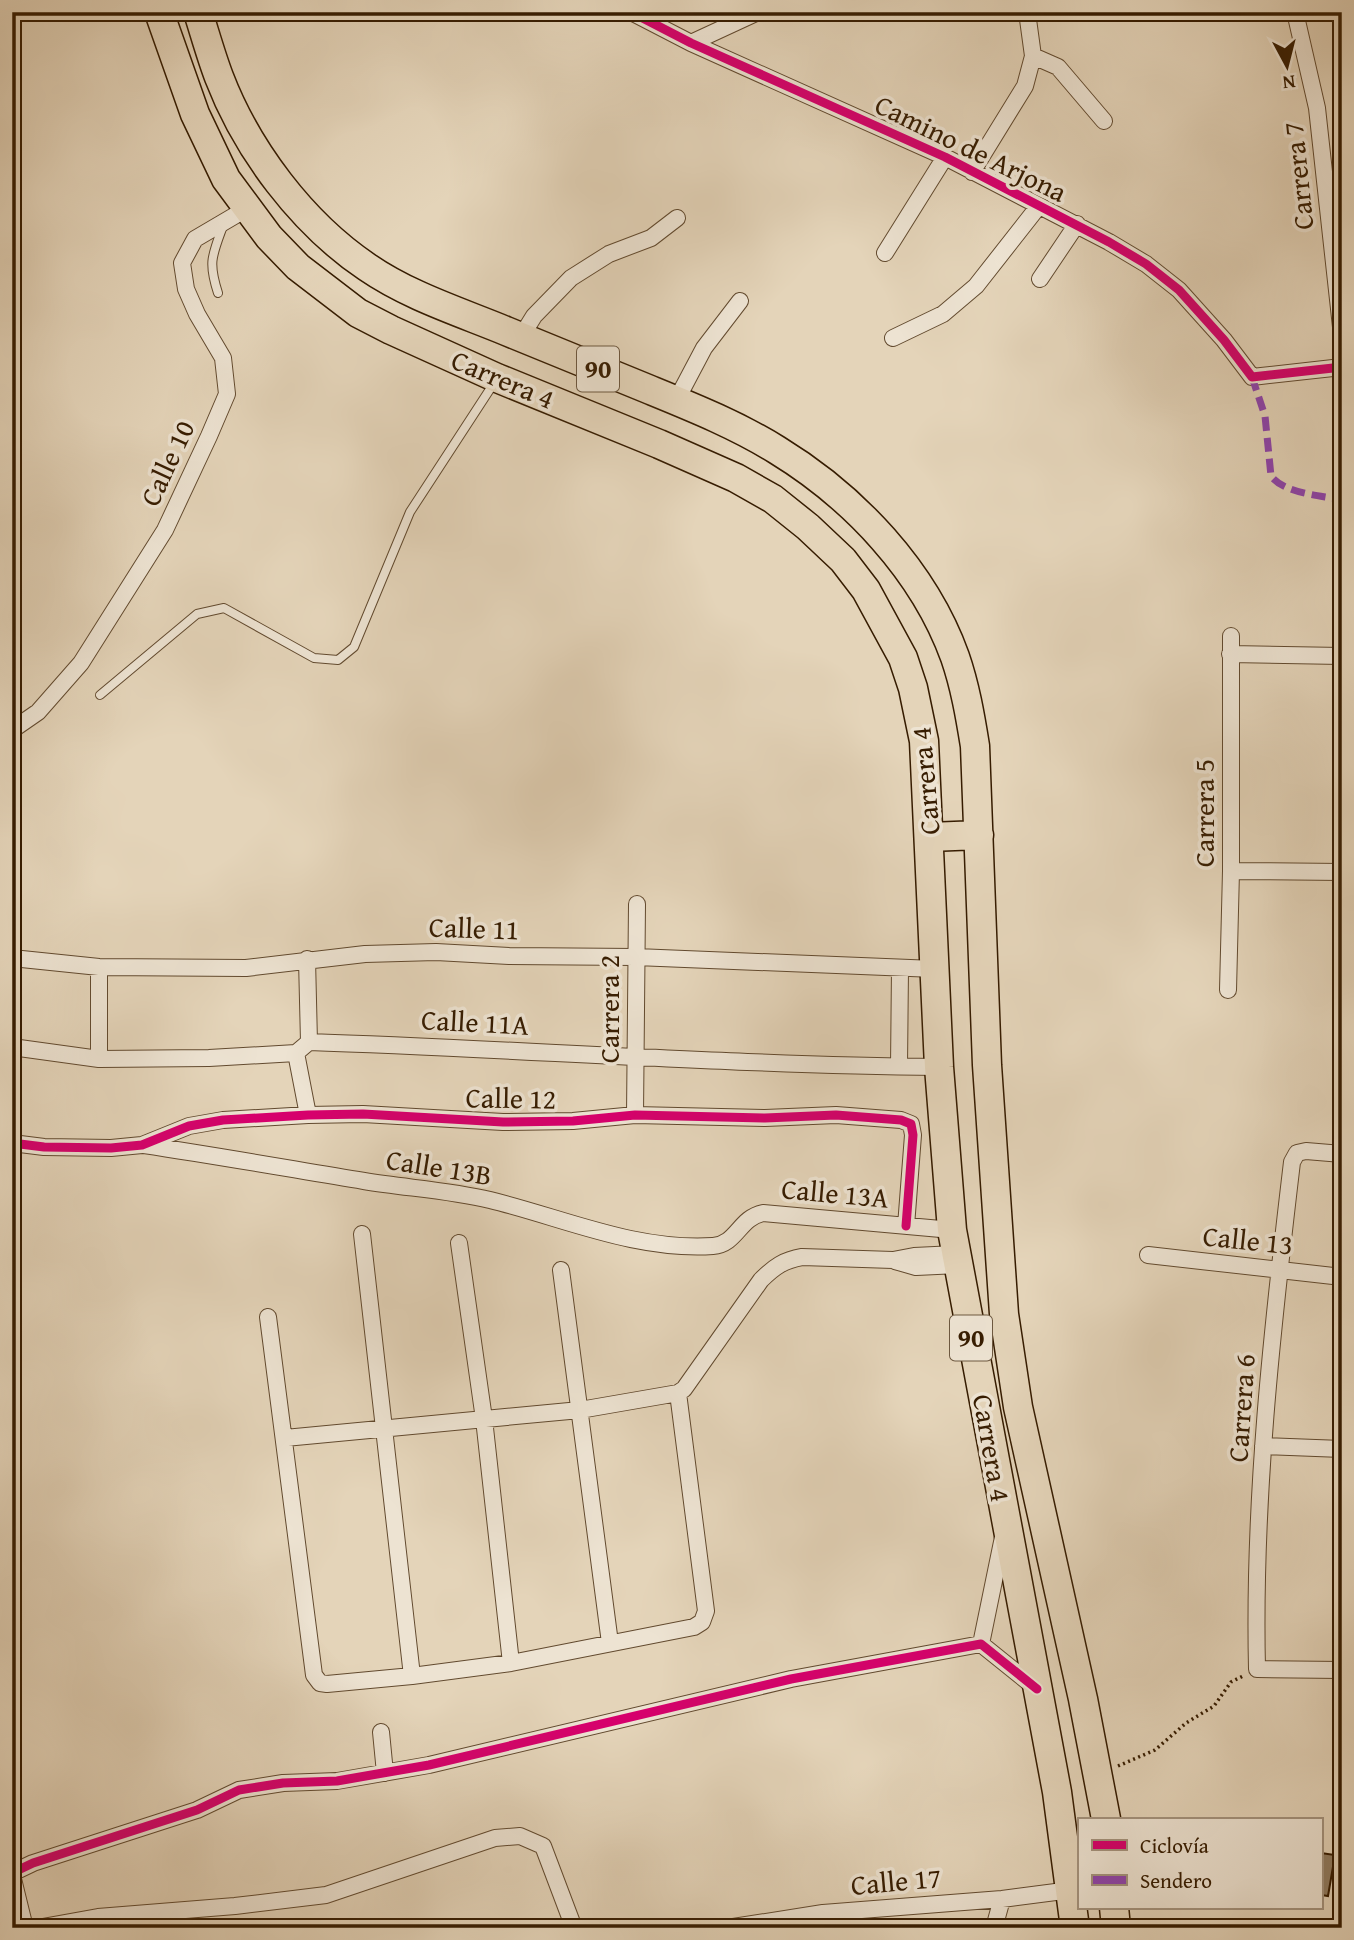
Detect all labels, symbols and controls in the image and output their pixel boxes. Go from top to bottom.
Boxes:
north arrow [1252,32,1322,102]
text: N [1281,68,1297,98]
street label: Camino de Arjona [868,83,1075,212]
street label: Carrera 7 [1271,120,1324,232]
street label: Carrera 4 [445,338,561,419]
road number: 90 [577,346,619,392]
street label: Calle 10 [129,413,204,512]
street label: Carrera 4 [899,725,950,837]
street label: Carrera 5 [1183,759,1224,867]
street label: Calle 11 [428,905,520,950]
street label: Carrera 2 [588,955,629,1063]
street label: Calle 11A [420,998,530,1045]
street label: Calle 12 [465,1076,557,1119]
street label: Calle 13B [383,1138,495,1195]
street label: Calle 13A [780,1167,890,1218]
street label: Calle 13 [1201,1214,1295,1265]
road number: 90 [950,1316,992,1360]
street label: Carrera 6 [1216,1352,1265,1463]
street label: Carrera 4 [963,1391,1022,1505]
legend [1078,1818,1322,1909]
text: Ciclovía [1140,1830,1209,1861]
street label: Calle 17 [849,1856,943,1905]
text: Sendero [1140,1865,1212,1896]

